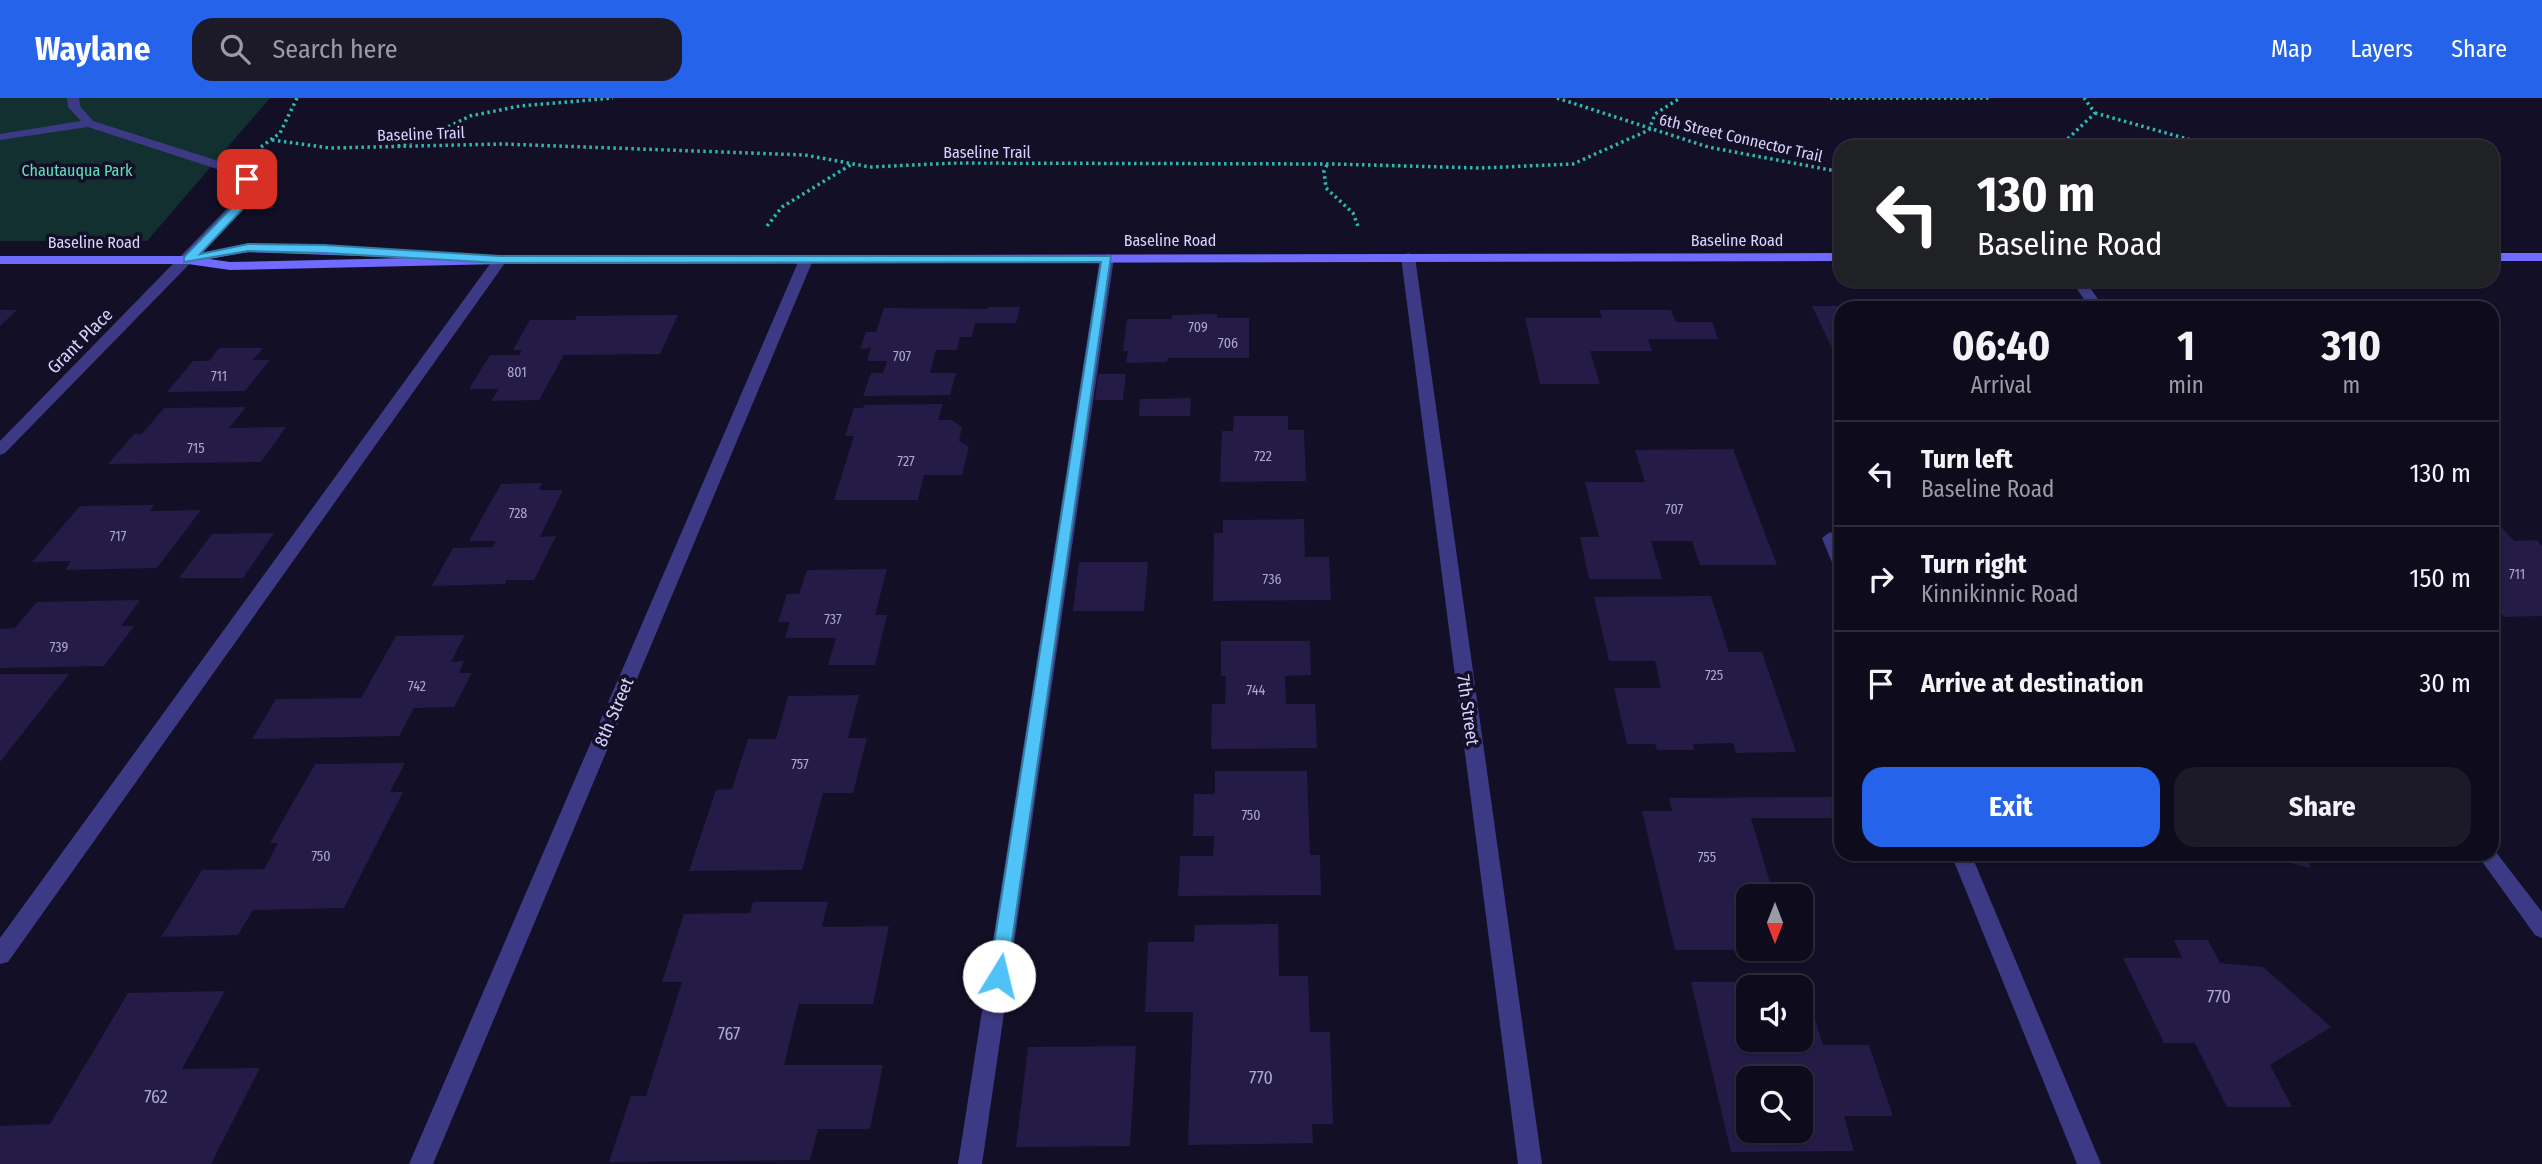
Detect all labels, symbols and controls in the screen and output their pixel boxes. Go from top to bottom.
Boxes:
search box [192,18,682,81]
text: Waylane [35,29,150,69]
icon: search [216,30,254,68]
text: Search here [272,34,398,65]
text: Map [2271,35,2313,63]
text: Layers [2351,35,2413,63]
text: Share [2451,35,2507,63]
street label: 6th Street Connector Trail [1657,110,1825,166]
street label: Baseline Trail [377,123,465,145]
street label: Baseline Trail [943,143,1031,162]
pin [217,149,277,209]
icon: arrive [228,160,266,198]
park label: Chautauqua Park [22,161,133,180]
text: 130 m [1977,165,2095,224]
icon: left [1862,168,1953,259]
text: Baseline Road [1977,225,2162,263]
street label: Baseline Road [1124,231,1216,250]
street label: Baseline Road [1691,231,1783,250]
street label: Baseline Road [48,233,140,252]
street label: Grant Place [43,304,117,378]
house number: 709 [1188,319,1208,336]
text: 06:40 [1952,321,2051,371]
text: 1 [2177,321,2195,371]
text: 310 [2322,321,2381,371]
house number: 706 [1218,335,1238,352]
house number: 707 [893,348,911,365]
house number: 801 [507,364,527,381]
house number: 711 [211,368,227,385]
text: Arrival [1971,371,2032,399]
text: min [2168,371,2204,399]
text: m [2343,371,2360,399]
house number: 715 [187,440,205,457]
text: Turn left [1921,444,2013,475]
house number: 722 [1254,448,1272,465]
house number: 727 [897,453,915,470]
icon: left [1862,455,1900,493]
text: 130 m [2409,458,2471,489]
text: Baseline Road [1921,475,2054,503]
house number: 707 [1665,501,1683,518]
house number: 728 [509,505,527,522]
house number: 717 [110,528,127,545]
text: Turn right [1921,549,2027,580]
icon: right [1862,560,1900,598]
text: 150 m [2409,563,2471,594]
house number: 711 [2509,566,2525,583]
house number: 736 [1263,571,1281,588]
text: Kinnikinnic Road [1921,580,2078,608]
house number: 737 [824,611,842,628]
house number: 739 [50,639,68,656]
icon: arrive [1862,665,1900,703]
house number: 725 [1705,667,1723,684]
text: Arrive at destination [1921,668,2144,699]
text: 30 m [2420,668,2471,699]
street label: 7th Street [1452,673,1484,747]
street label: 8th Street [590,674,638,750]
house number: 742 [408,678,426,695]
house number: 744 [1247,682,1266,699]
house number: 757 [791,756,809,773]
button: Exit [1862,767,2160,847]
button: Share [2174,767,2471,847]
house number: 750 [1241,807,1261,824]
house number: 750 [311,848,331,865]
house number: 755 [1698,849,1716,866]
north arrow [1736,884,1813,961]
map controls [1736,884,1813,1143]
position arrow [962,939,1036,1013]
button: sound [1736,975,1813,1052]
house number: 770 [2207,986,2231,1008]
house number: 767 [718,1023,740,1045]
button: search [1736,1066,1813,1143]
house number: 770 [1249,1067,1273,1089]
house number: 762 [144,1086,168,1108]

